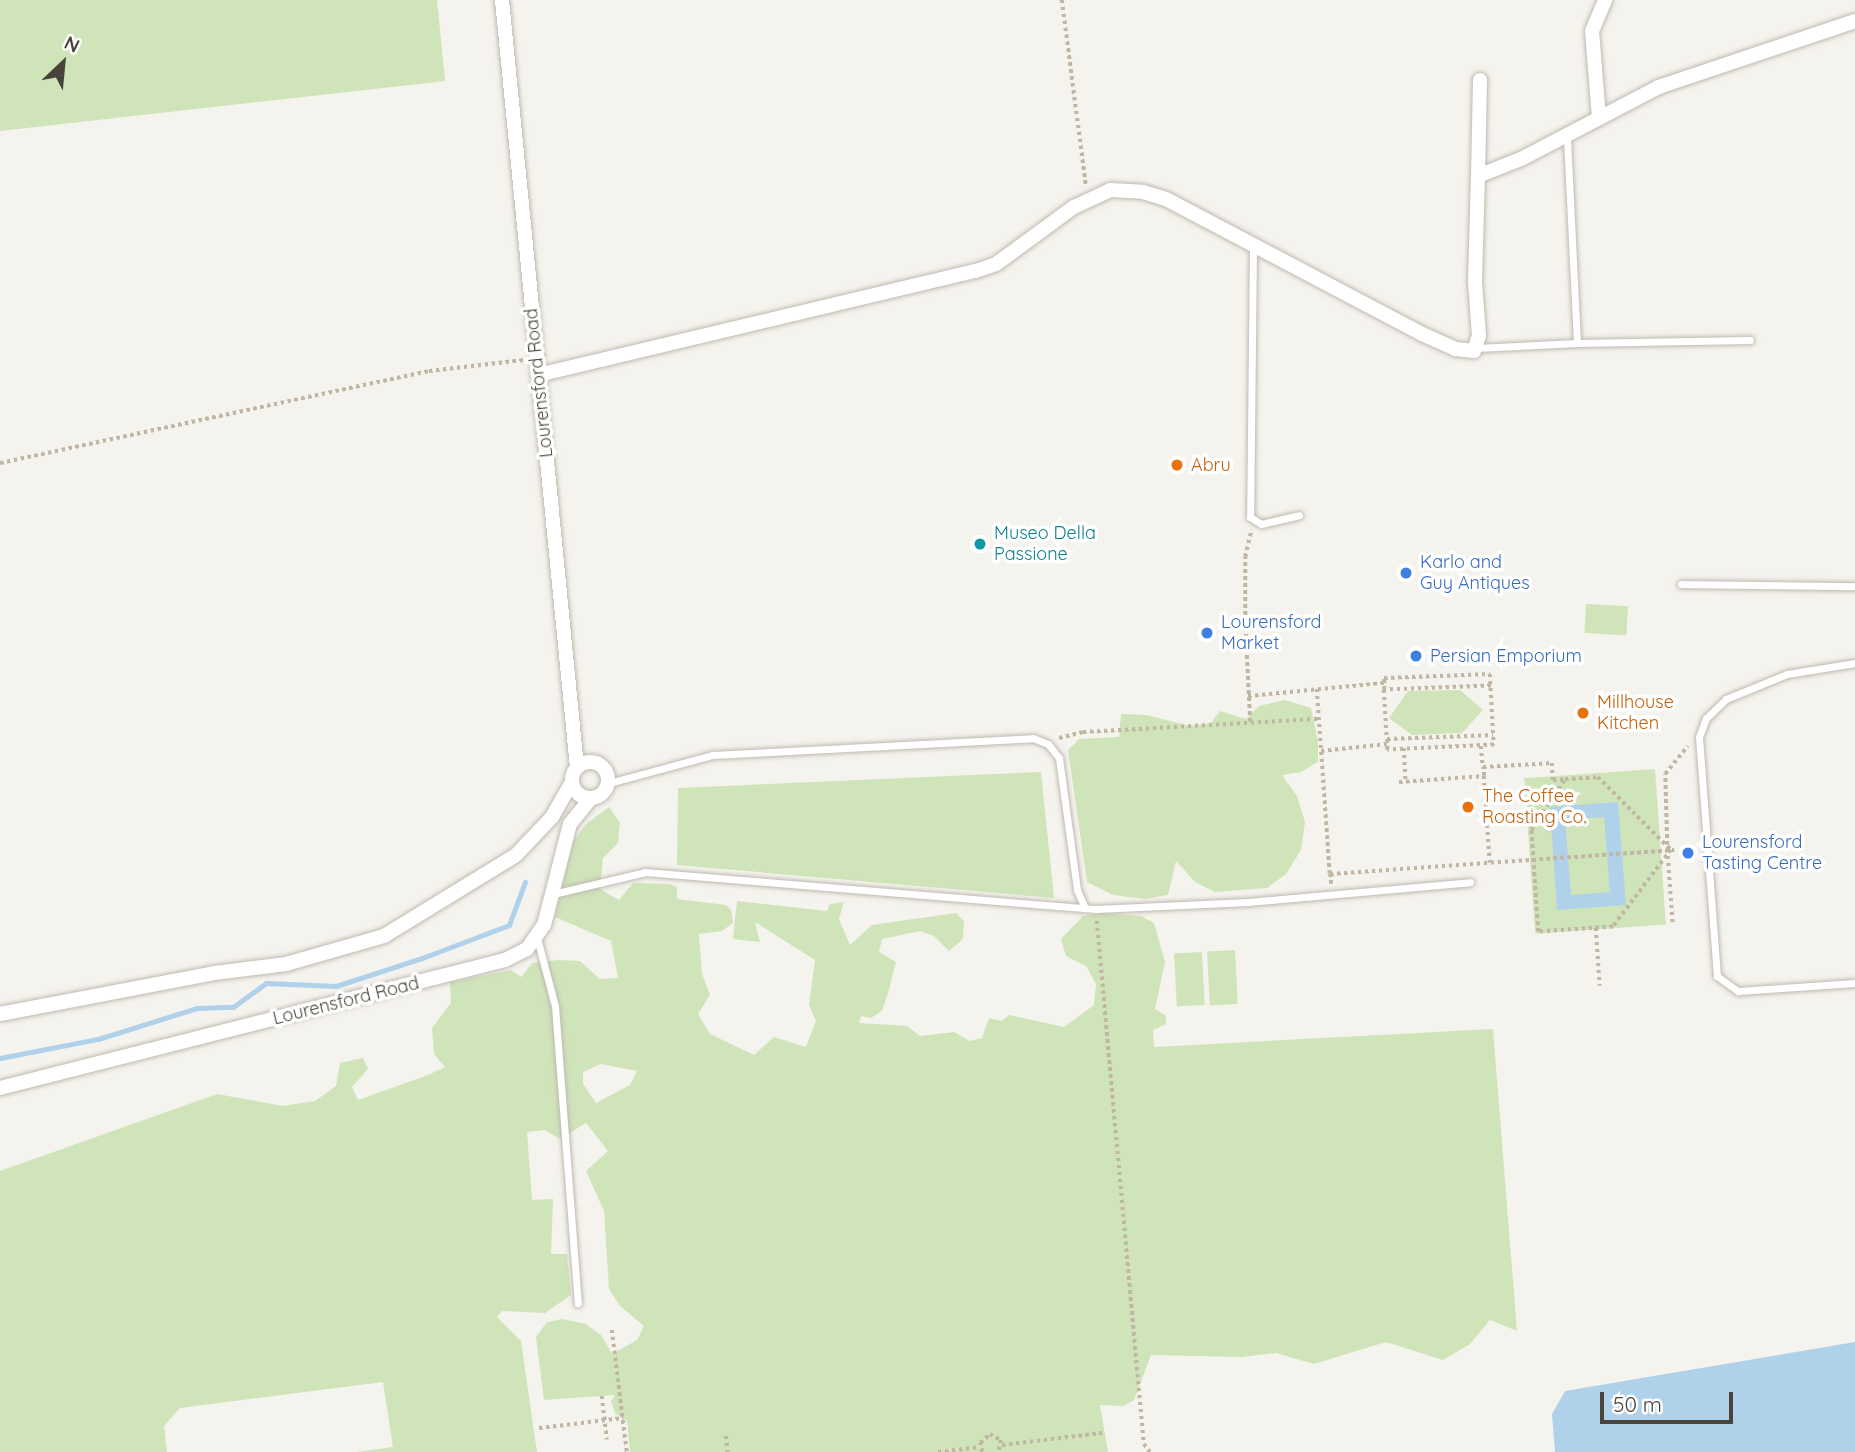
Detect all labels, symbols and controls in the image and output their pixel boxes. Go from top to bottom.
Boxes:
north arrow [28,28,98,98]
text: N [61,30,84,58]
street label: Lourensford Road [520,307,558,459]
place label: Abru [1191,454,1231,476]
marker: Abru [1169,457,1185,473]
place label: Museo Della Passione [994,523,1096,566]
marker: Museo Della Passione [972,536,988,552]
place label: Karlo and Guy Antiques [1420,552,1530,594]
marker: Karlo and Guy Antiques [1398,565,1414,581]
place label: Lourensford Market [1221,612,1321,654]
marker: Lourensford Market [1199,625,1215,641]
place label: Persian Emporium [1430,645,1582,667]
marker: Persian Emporium [1408,648,1424,664]
place label: Millhouse Kitchen [1597,692,1674,734]
marker: Millhouse Kitchen [1575,705,1591,721]
place label: The Coffee Roasting Co. [1482,786,1587,828]
marker: The Coffee Roasting Co. [1460,799,1476,815]
place label: Lourensford Tasting Centre [1702,832,1822,874]
marker: Lourensford Tasting Centre [1680,845,1696,861]
street label: Lourensford Road [271,972,421,1030]
scale bar [1603,1378,1736,1422]
text: 50 m [1613,1391,1662,1417]

